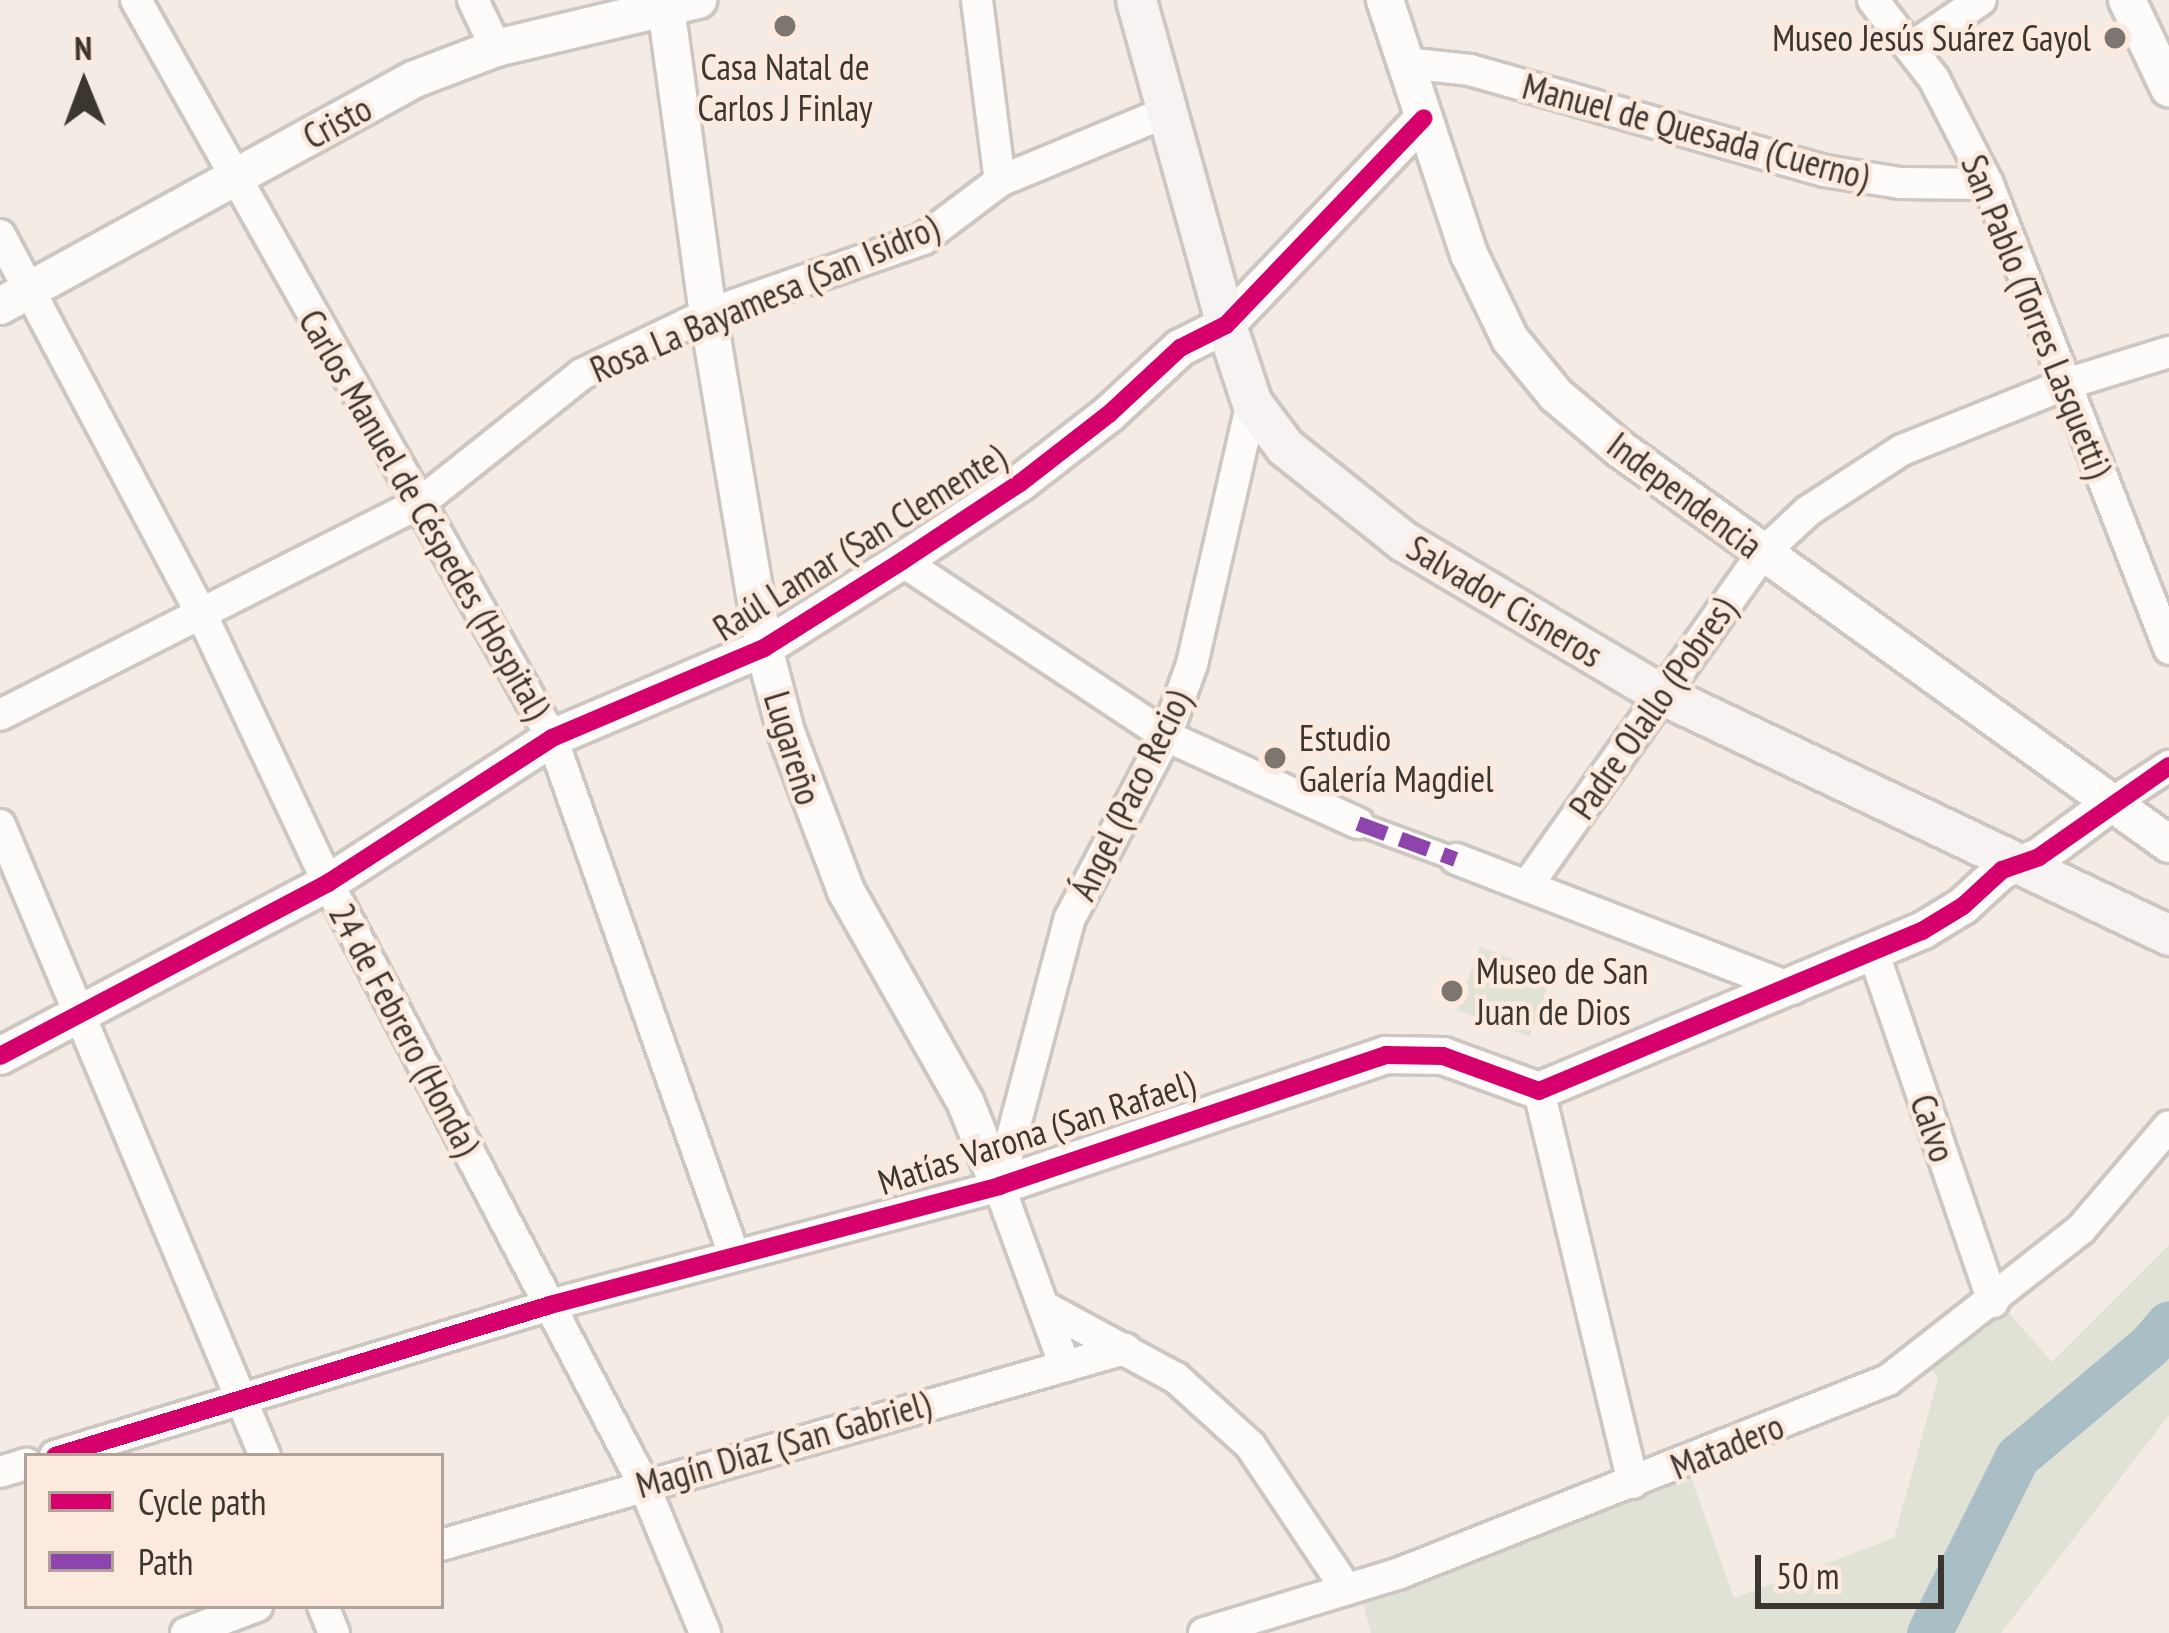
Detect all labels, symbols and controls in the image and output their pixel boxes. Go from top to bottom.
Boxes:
marker: Casa Natal de Carlos J Finlay [772,13,798,39]
place label: Museo Jesús Suárez Gayol [1771,16,2091,60]
north arrow [24,24,144,144]
marker: Museo Jesús Suárez Gayol [2102,25,2128,51]
text: N [74,26,93,69]
place label: Casa Natal de Carlos J Finlay [697,44,873,129]
street label: Manuel de Quesada (Cuerno) [1518,64,1874,198]
street label: Cristo [296,86,378,158]
street label: San Pablo (Torres Lasquetti) [1953,148,2121,484]
street label: Rosa La Bayamesa (San Isidro) [584,205,944,391]
street label: Carlos Manuel de Céspedes (Hospital) [290,302,560,726]
street label: Independencia [1599,423,1771,567]
street label: Raúl Lamar (San Clemente) [705,435,1013,649]
street label: Salvador Cisneros [1400,526,1610,676]
street label: Padre Olallo (Pobres) [1560,589,1744,827]
street label: Ángel (Paco Recio) [1061,683,1199,907]
street label: Lugareño [755,686,831,810]
place label: Estudio Galería Magdiel [1299,715,1494,800]
marker: Estudio Galería Magdiel [1262,745,1288,771]
street label: 24 de Febrero (Honda) [321,896,489,1162]
place label: Museo de San Juan de Dios [1476,948,1648,1033]
marker: Museo de San Juan de Dios [1439,978,1465,1004]
street label: Matías Varona (San Rafael) [872,1060,1200,1204]
street label: Calvo [1901,1089,1965,1167]
street label: Magín Díaz (San Gabriel) [631,1381,935,1507]
street label: Matadero [1664,1404,1790,1488]
legend [24,1453,444,1609]
text: Cycle path [138,1478,266,1525]
scale bar [1761,1531,1950,1605]
text: Path [138,1538,193,1585]
text: 50 m [1776,1552,1839,1599]

